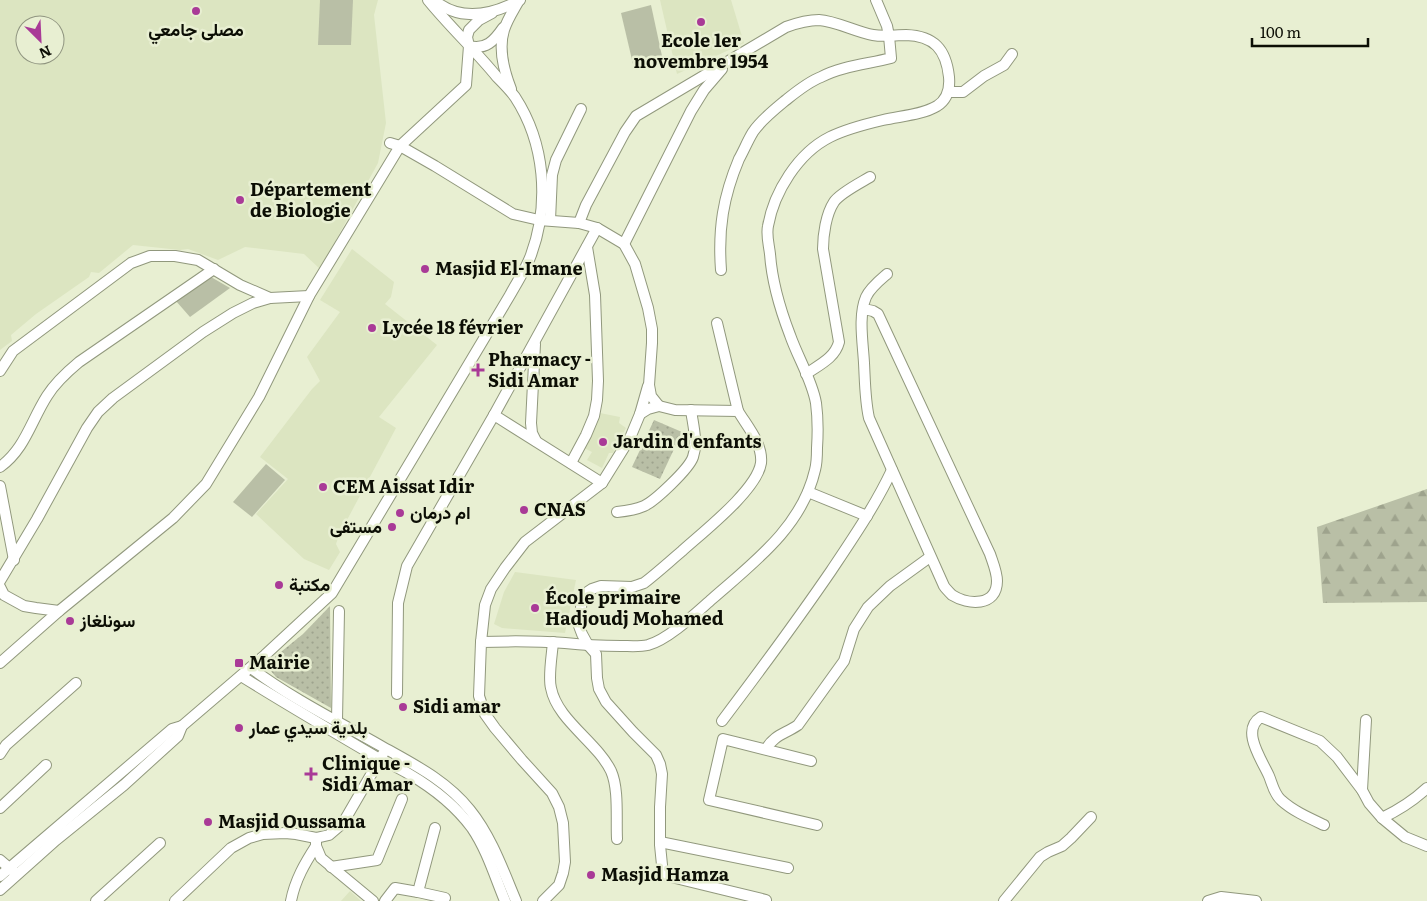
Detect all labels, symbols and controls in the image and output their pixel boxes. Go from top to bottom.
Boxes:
marker: مصلى جامعي [190,5,202,17]
north arrow [15,15,65,65]
place label: مصلى جامعي [148,15,244,45]
scale bar [1252,15,1368,47]
marker: Ecole 1er novembre 1954 [695,16,707,28]
text: 100 m [1260,20,1301,43]
place label: Ecole 1er novembre 1954 [634,26,769,74]
text: N [36,41,55,64]
place label: Département de Biologie [250,175,371,223]
marker: Département de Biologie [234,194,246,206]
place label: Masjid El-Imane [435,254,583,281]
marker: Masjid El-Imane [419,263,431,275]
place label: Lycée 18 février [382,313,523,340]
marker: Lycée 18 février [366,322,378,334]
place label: Pharmacy - Sidi Amar [488,345,591,393]
marker: Pharmacy - Sidi Amar [472,364,484,376]
place label: Jardin d'enfants [613,427,762,454]
marker: Jardin d'enfants [597,436,609,448]
place label: CEM Aissat Idir [333,472,474,499]
marker: CEM Aissat Idir [317,481,329,493]
place label: CNAS [534,495,586,522]
place label: ام درمان [410,498,471,525]
marker: CNAS [518,504,530,516]
marker: ام درمان [394,507,406,519]
place label: مستفى [330,512,382,539]
marker: مستفى [386,521,398,533]
place label: مكتبة [289,570,330,597]
marker: مكتبة [273,579,285,591]
place label: École primaire Hadjoudj Mohamed [545,583,724,631]
marker: École primaire Hadjoudj Mohamed [529,602,541,614]
place label: سونلغاز [79,606,135,633]
marker: سونلغاز [64,615,76,627]
place label: Mairie [249,648,310,675]
marker: Mairie [233,657,245,669]
place label: Sidi amar [413,692,501,719]
marker: Sidi amar [397,701,409,713]
place label: بلدية سيدي عمار [248,713,368,743]
marker: بلدية سيدي عمار [233,722,245,734]
place label: Clinique - Sidi Amar [322,749,413,797]
marker: Clinique - Sidi Amar [304,767,318,781]
place label: Masjid Oussama [218,807,366,834]
marker: Masjid Oussama [202,816,214,828]
place label: Masjid Hamza [601,860,730,887]
marker: Masjid Hamza [585,869,597,881]

